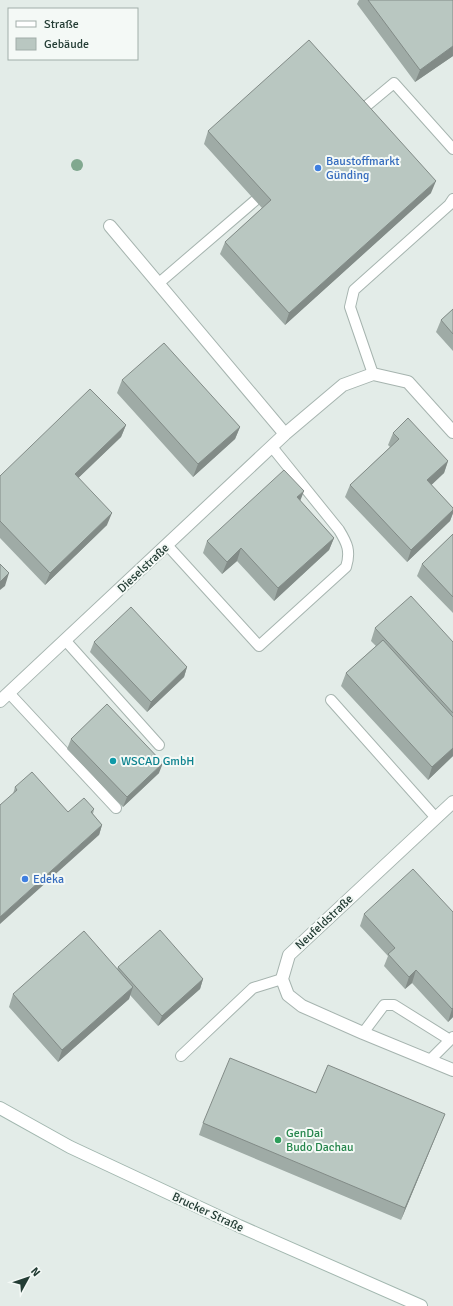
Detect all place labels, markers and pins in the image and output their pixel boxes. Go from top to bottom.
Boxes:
place label: Baustoffmarkt Günding [326,154,399,183]
marker: Baustoffmarkt Günding [313,163,323,173]
place label: WSCAD GmbH [121,754,194,769]
marker: WSCAD GmbH [108,756,118,766]
place label: Edeka [33,872,64,887]
marker: Edeka [20,874,30,884]
place label: GenDai Budo Dachau [286,1126,354,1155]
marker: GenDai Budo Dachau [273,1135,283,1145]

